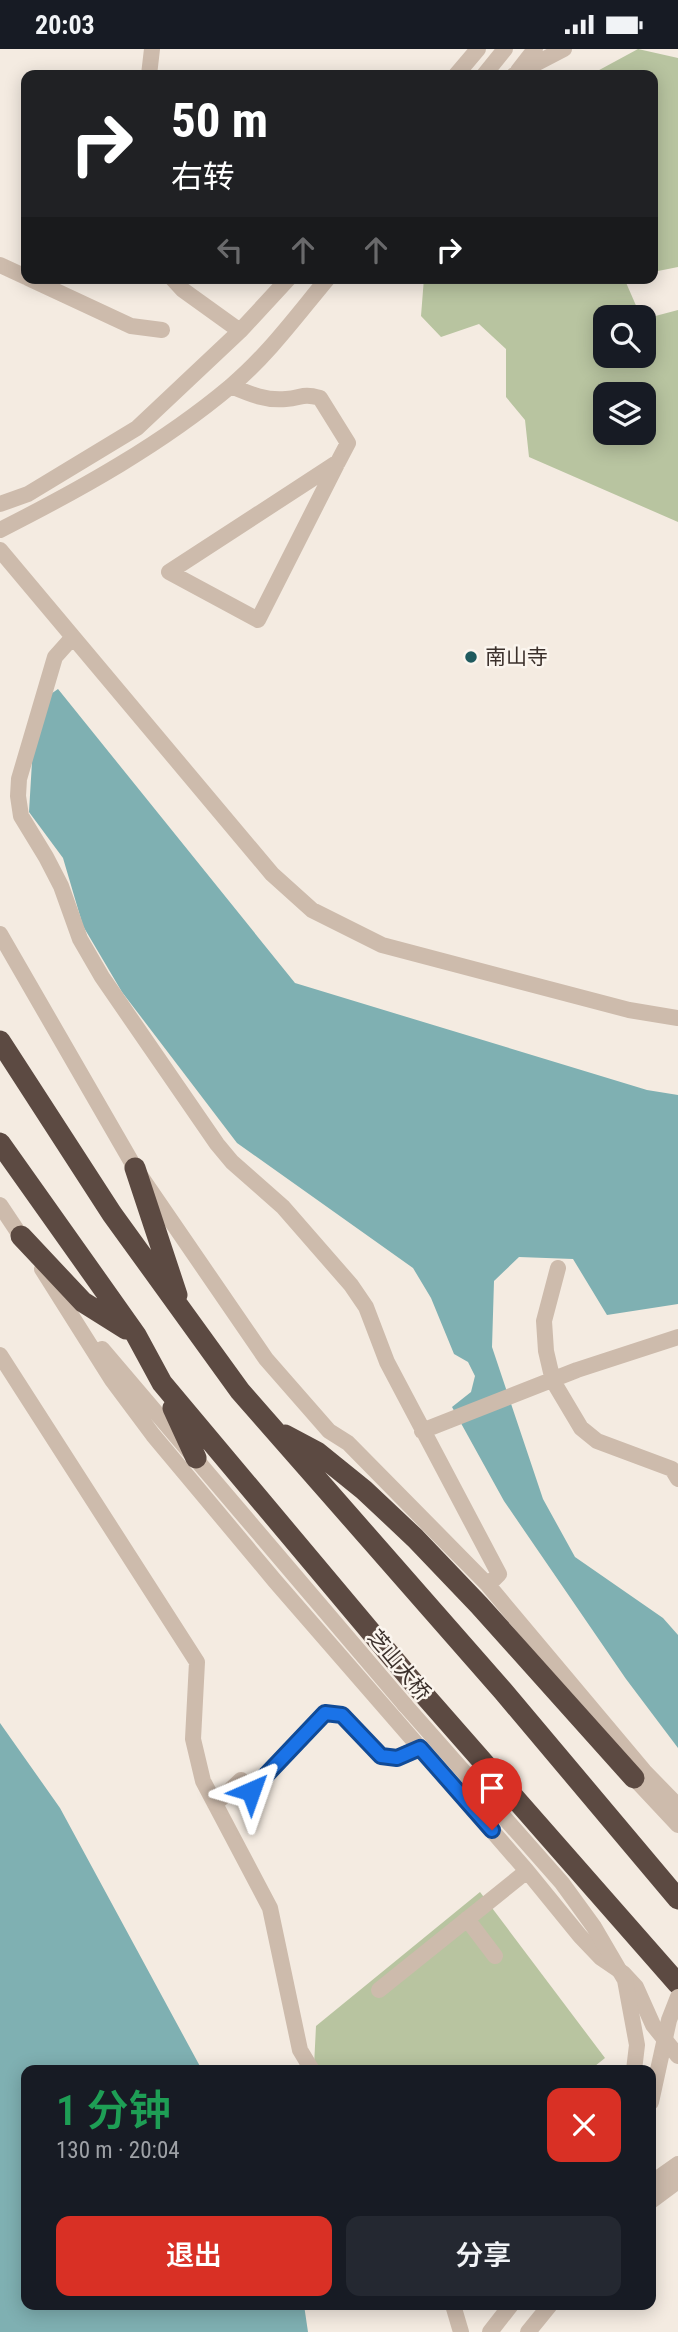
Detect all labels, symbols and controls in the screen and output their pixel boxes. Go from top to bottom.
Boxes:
text: 20:03 [35,10,95,40]
text: 50 m [171,92,268,149]
icon: right [56,98,147,189]
text: 右转 [171,158,235,196]
icon: left [211,231,249,269]
icon: ahead [284,231,322,269]
icon: ahead [357,231,395,269]
icon: right [430,231,468,269]
map controls [593,305,656,445]
button: search [593,305,656,368]
button: layers [593,382,656,445]
place label: 南山寺 [485,645,548,669]
marker: 南山寺 [463,649,479,665]
street label: 芝山大桥 [363,1625,435,1705]
position arrow [214,1754,288,1828]
pin [462,1758,522,1830]
icon: arrive [473,1769,511,1807]
text: 1 分钟 [56,2086,171,2135]
button: close [547,2088,621,2162]
text: 130 m · 20:04 [56,2137,180,2164]
button: 退出 [56,2216,332,2296]
button: 分享 [346,2216,621,2296]

